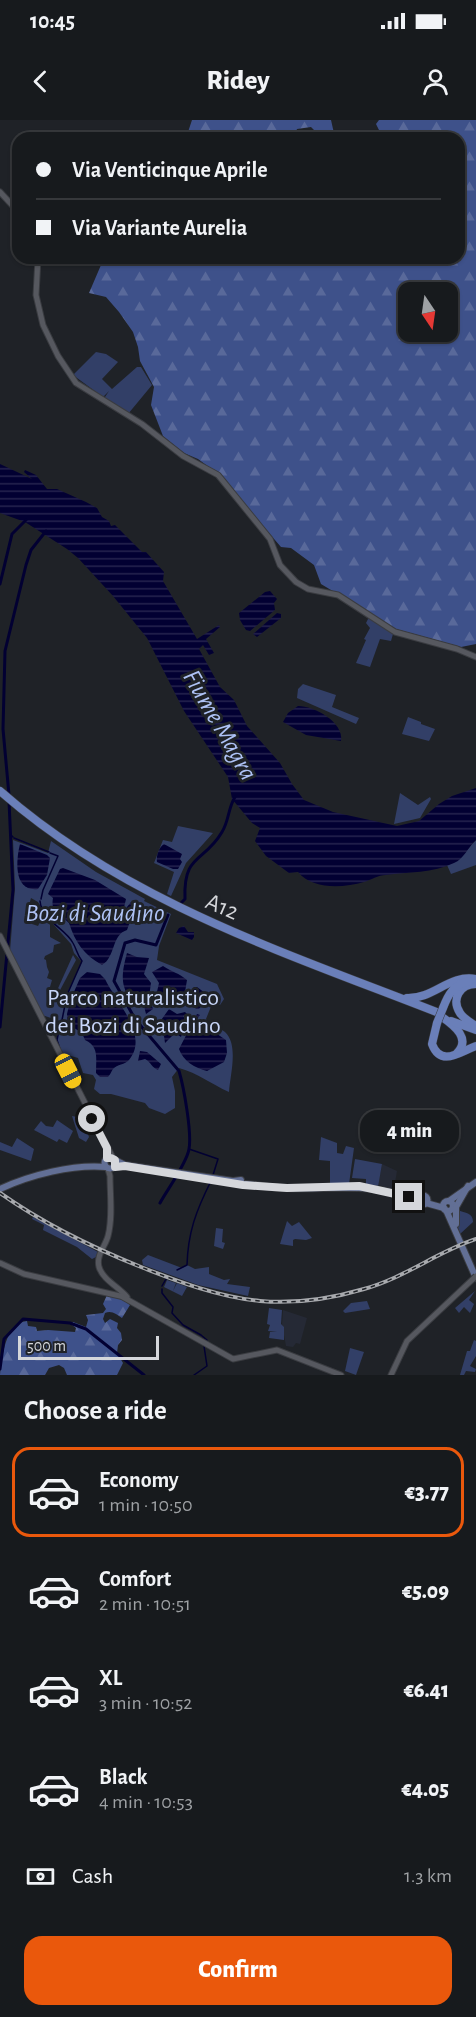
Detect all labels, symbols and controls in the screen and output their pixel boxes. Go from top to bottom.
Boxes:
text: 10:45 [30,10,75,32]
icon: back [24,65,57,98]
icon: person [419,65,452,98]
text: Ridey [206,67,270,94]
text: Via Venticinque Aprile [72,159,268,181]
text: Via Variante Aurelia [72,217,247,239]
north arrow [398,282,458,342]
map controls [398,282,458,342]
water label: Fiume Magra [178,665,262,785]
street label: A12 [202,889,242,925]
water label: Bozi di Saudino [25,900,165,926]
park label: Parco naturalistico dei Bozi di Saudino [45,986,221,1038]
car [52,1051,84,1091]
route start [78,1105,105,1132]
callout: 4 min [360,1110,458,1152]
text: 4 min [387,1121,432,1141]
route end [395,1183,422,1210]
scale bar [18,1333,159,1360]
text: 500 m [27,1338,66,1354]
text: Choose a ride [24,1397,167,1424]
icon: car [27,1465,81,1519]
text: Economy [99,1469,179,1491]
text: €3.77 [405,1481,449,1503]
text: 1 min · 10:50 [99,1495,192,1515]
icon: car [27,1564,81,1618]
text: Comfort [99,1568,171,1590]
text: €5.09 [402,1580,449,1602]
text: 2 min · 10:51 [99,1594,191,1614]
icon: car [27,1663,81,1717]
text: XL [99,1667,122,1689]
text: €6.41 [404,1679,449,1701]
text: 3 min · 10:52 [99,1693,192,1713]
icon: car [27,1762,81,1816]
text: Black [99,1766,147,1788]
text: €4.05 [402,1778,449,1800]
text: 4 min · 10:53 [99,1792,193,1812]
icon: cash [24,1860,57,1893]
text: Cash [72,1865,113,1887]
text: 1.3 km [404,1866,452,1886]
button: Confirm [24,1936,452,2005]

